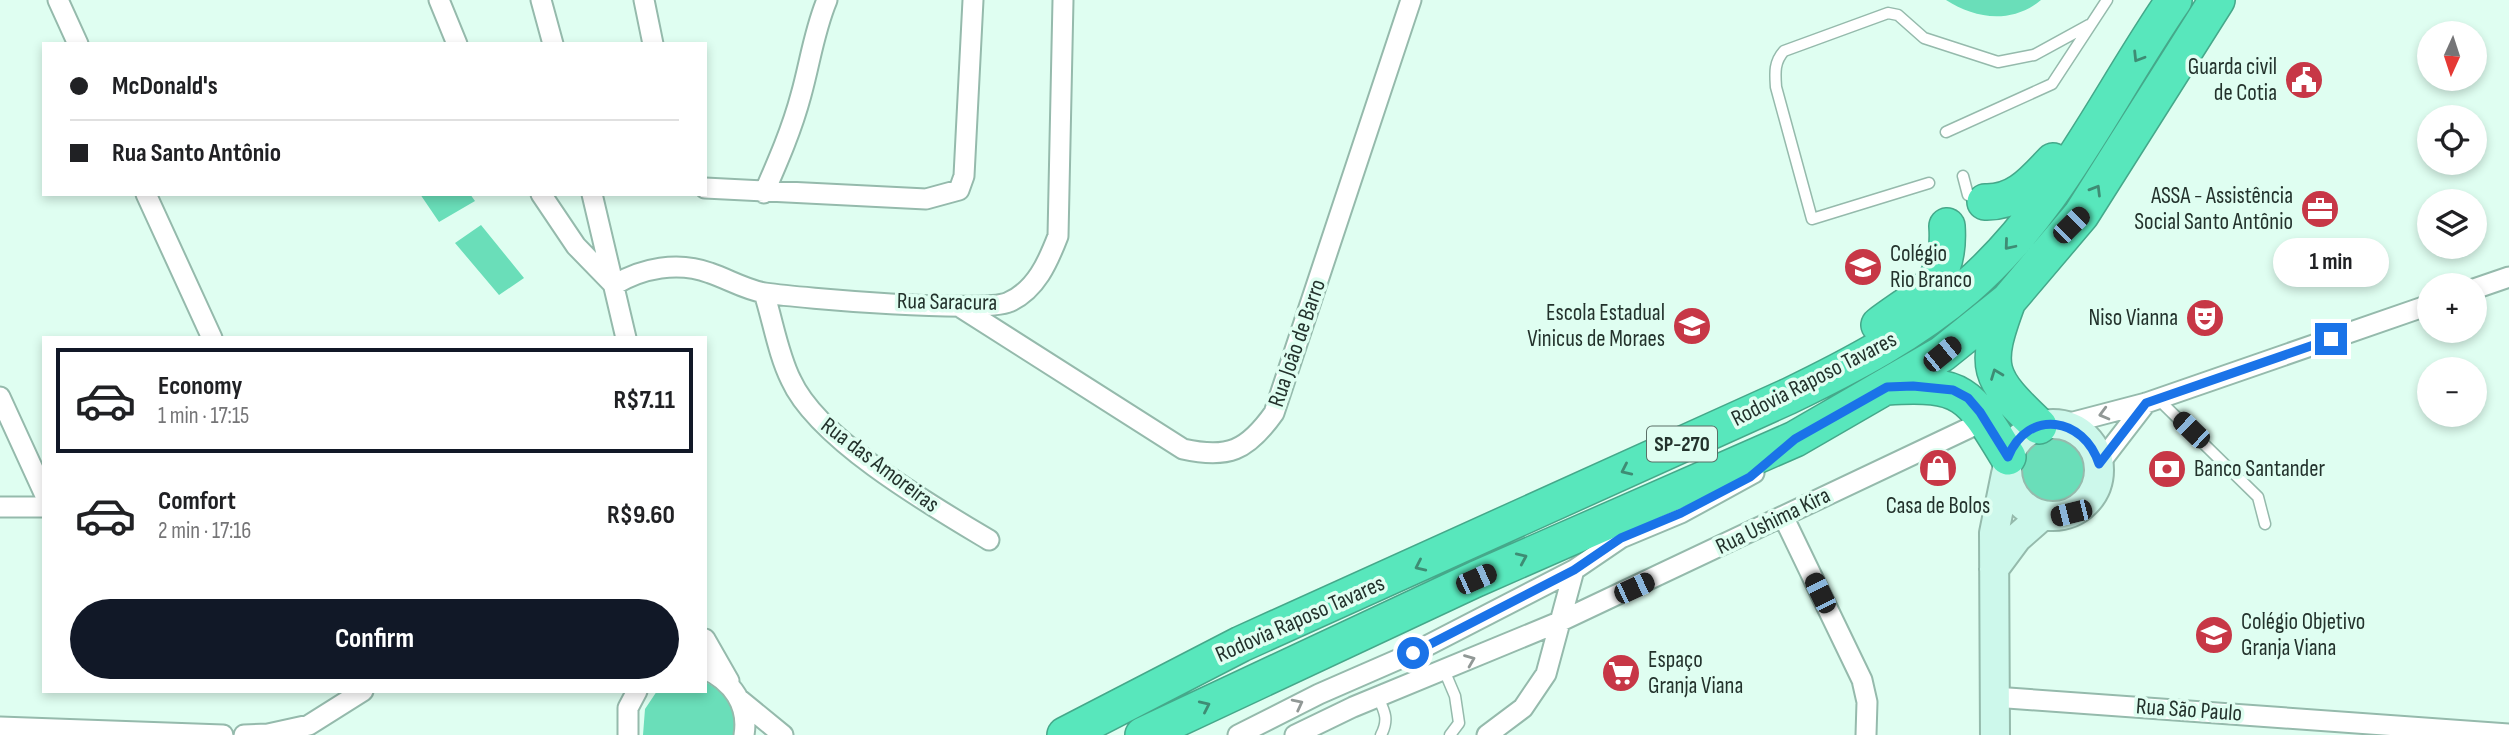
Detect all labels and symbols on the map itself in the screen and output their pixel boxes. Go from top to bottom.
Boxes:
north arrow [2417,21,2487,91]
one-way arrow [2133,50,2146,63]
place label: Guarda civil de Cotia [2188,53,2277,107]
public building icon: Guarda civil de Cotia [2283,59,2325,101]
place label: ASSA - Assistência Social Santo Antônio [2134,182,2293,236]
one-way arrow [2088,185,2101,198]
office icon: ASSA - Assistência Social Santo Antônio [2299,188,2341,230]
car [2049,203,2094,247]
one-way arrow [2005,236,2017,249]
callout: 1 min [2273,238,2389,286]
place label: Colégio Rio Branco [1890,240,1972,294]
school or university icon: Colégio Rio Branco [1842,246,1884,288]
street label: Rua João de Barro [1262,276,1332,410]
street label: Rua Saracura [897,287,997,317]
theatre icon: Niso Vianna [2184,297,2226,339]
place label: Escola Estadual Vinicus de Moraes [1527,299,1665,353]
place label: Niso Vianna [2089,304,2178,332]
school or university icon: Escola Estadual Vinicus de Moraes [1671,305,1713,347]
route end [2315,323,2347,355]
street label: Rodovia Raposo Tavares [1727,325,1901,433]
car [1920,333,1965,375]
one-way arrow [1991,369,2005,381]
one-way arrow [2098,406,2110,420]
car [2169,408,2214,452]
street label: Rua das Amoreiras [815,411,945,519]
road number: SP-270 [1647,426,1717,462]
shop icon: Casa de Bolos [1917,447,1959,489]
bank icon: Banco Santander [2146,448,2188,490]
place label: Banco Santander [2194,455,2325,483]
one-way arrow [1621,462,1633,476]
street label: Rua Ushima Kira [1711,481,1835,561]
place label: Casa de Bolos [1886,492,1990,520]
car [2049,498,2094,528]
one-way arrow [1515,552,1527,566]
one-way arrow [1414,557,1427,571]
car [1453,561,1500,597]
street label: Rodovia Raposo Tavares [1211,569,1389,669]
car [1611,570,1658,606]
car [1802,570,1839,616]
place label: Colégio Objetivo Granja Viana [2241,608,2365,662]
school or university icon: Colégio Objetivo Granja Viana [2193,614,2235,656]
route start [1397,637,1429,669]
place label: Espaço Granja Viana [1648,646,1743,700]
supermarket icon: Espaço Granja Viana [1600,652,1642,694]
one-way arrow [1463,654,1475,668]
street label: Rua São Paulo [2135,692,2243,728]
one-way arrow [1291,699,1304,712]
one-way arrow [1198,700,1210,714]

